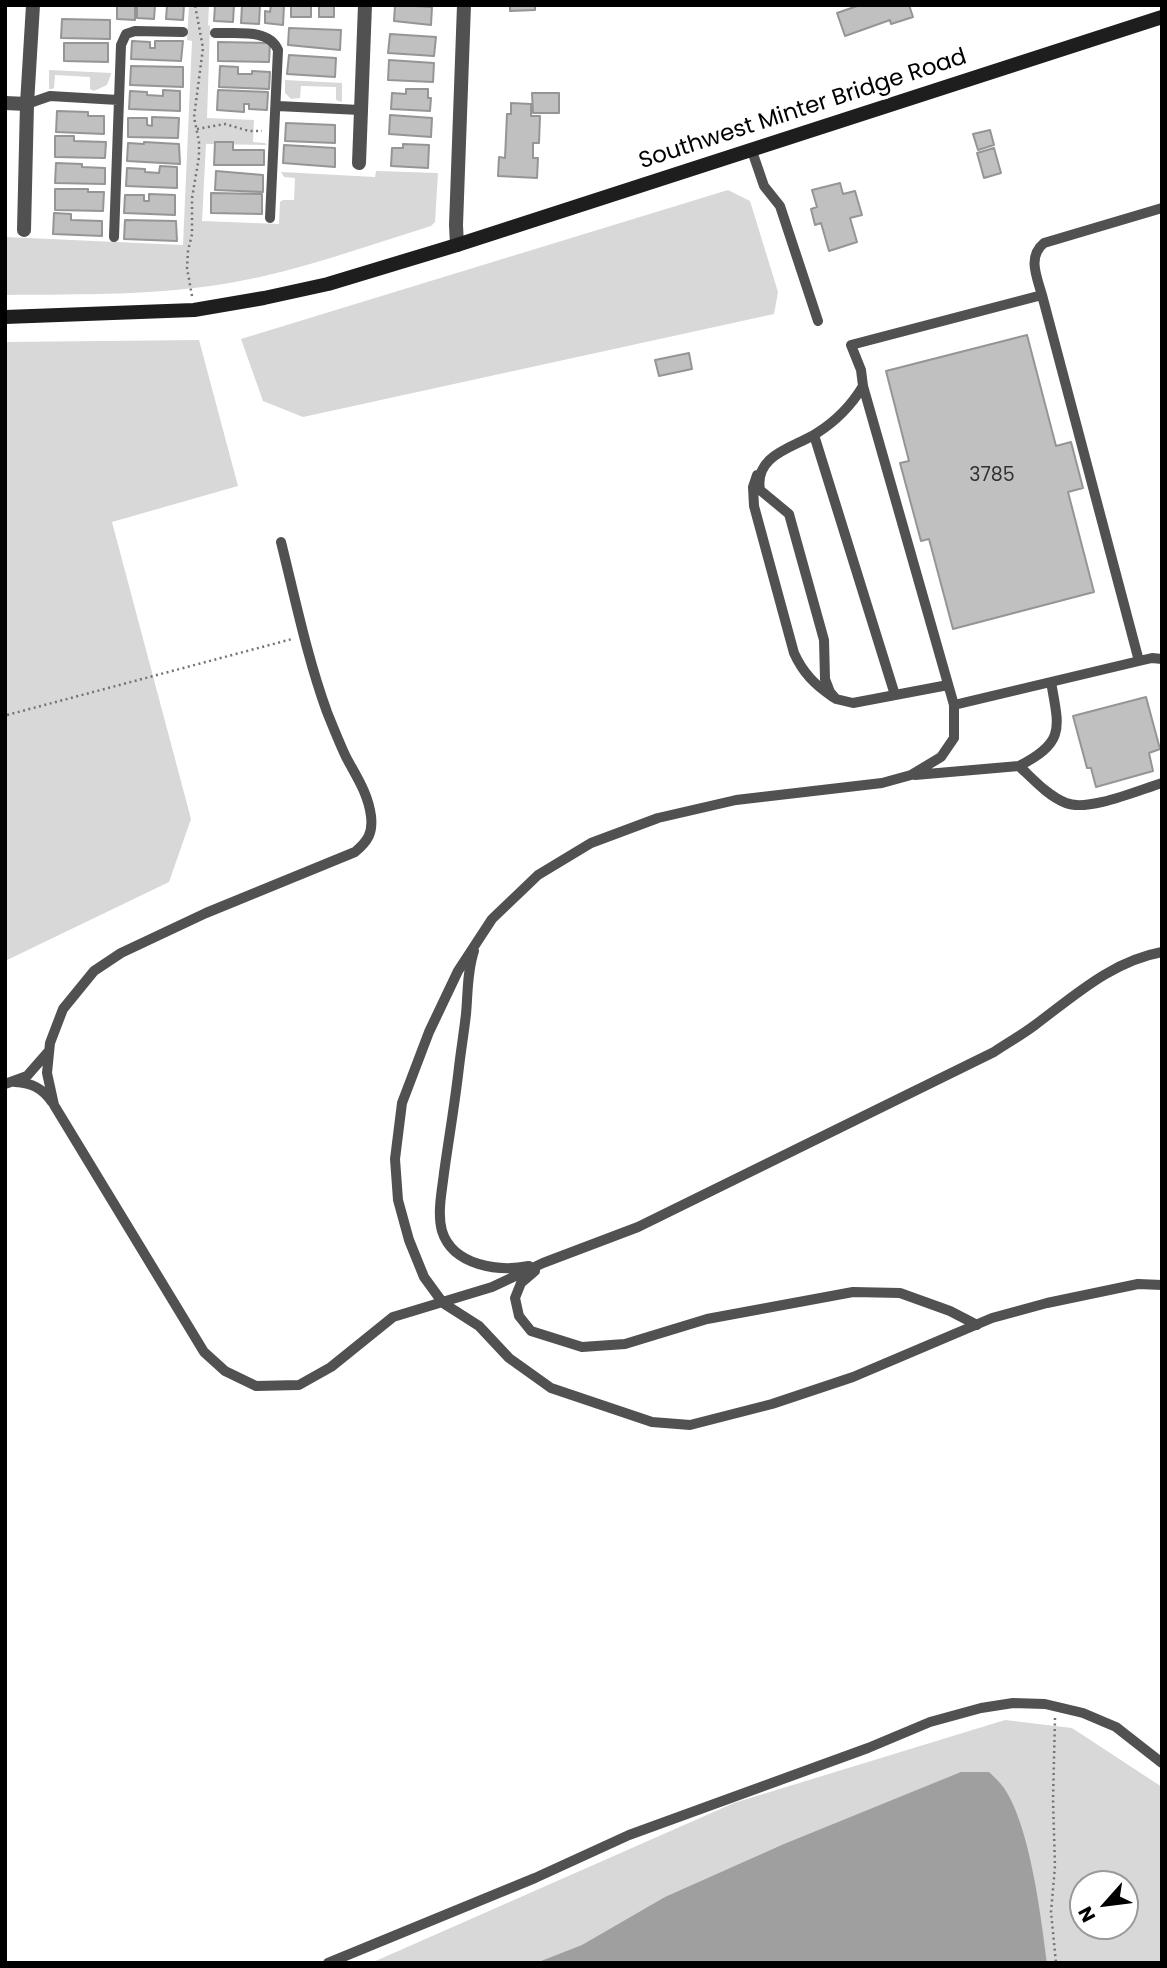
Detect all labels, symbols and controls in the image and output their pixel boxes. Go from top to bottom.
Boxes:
street label: Southwest Minter Bridge Road [636,44,970,176]
house number: 3785 [969,465,1015,487]
north arrow [1069,1870,1139,1940]
text: N [1072,1902,1102,1927]

